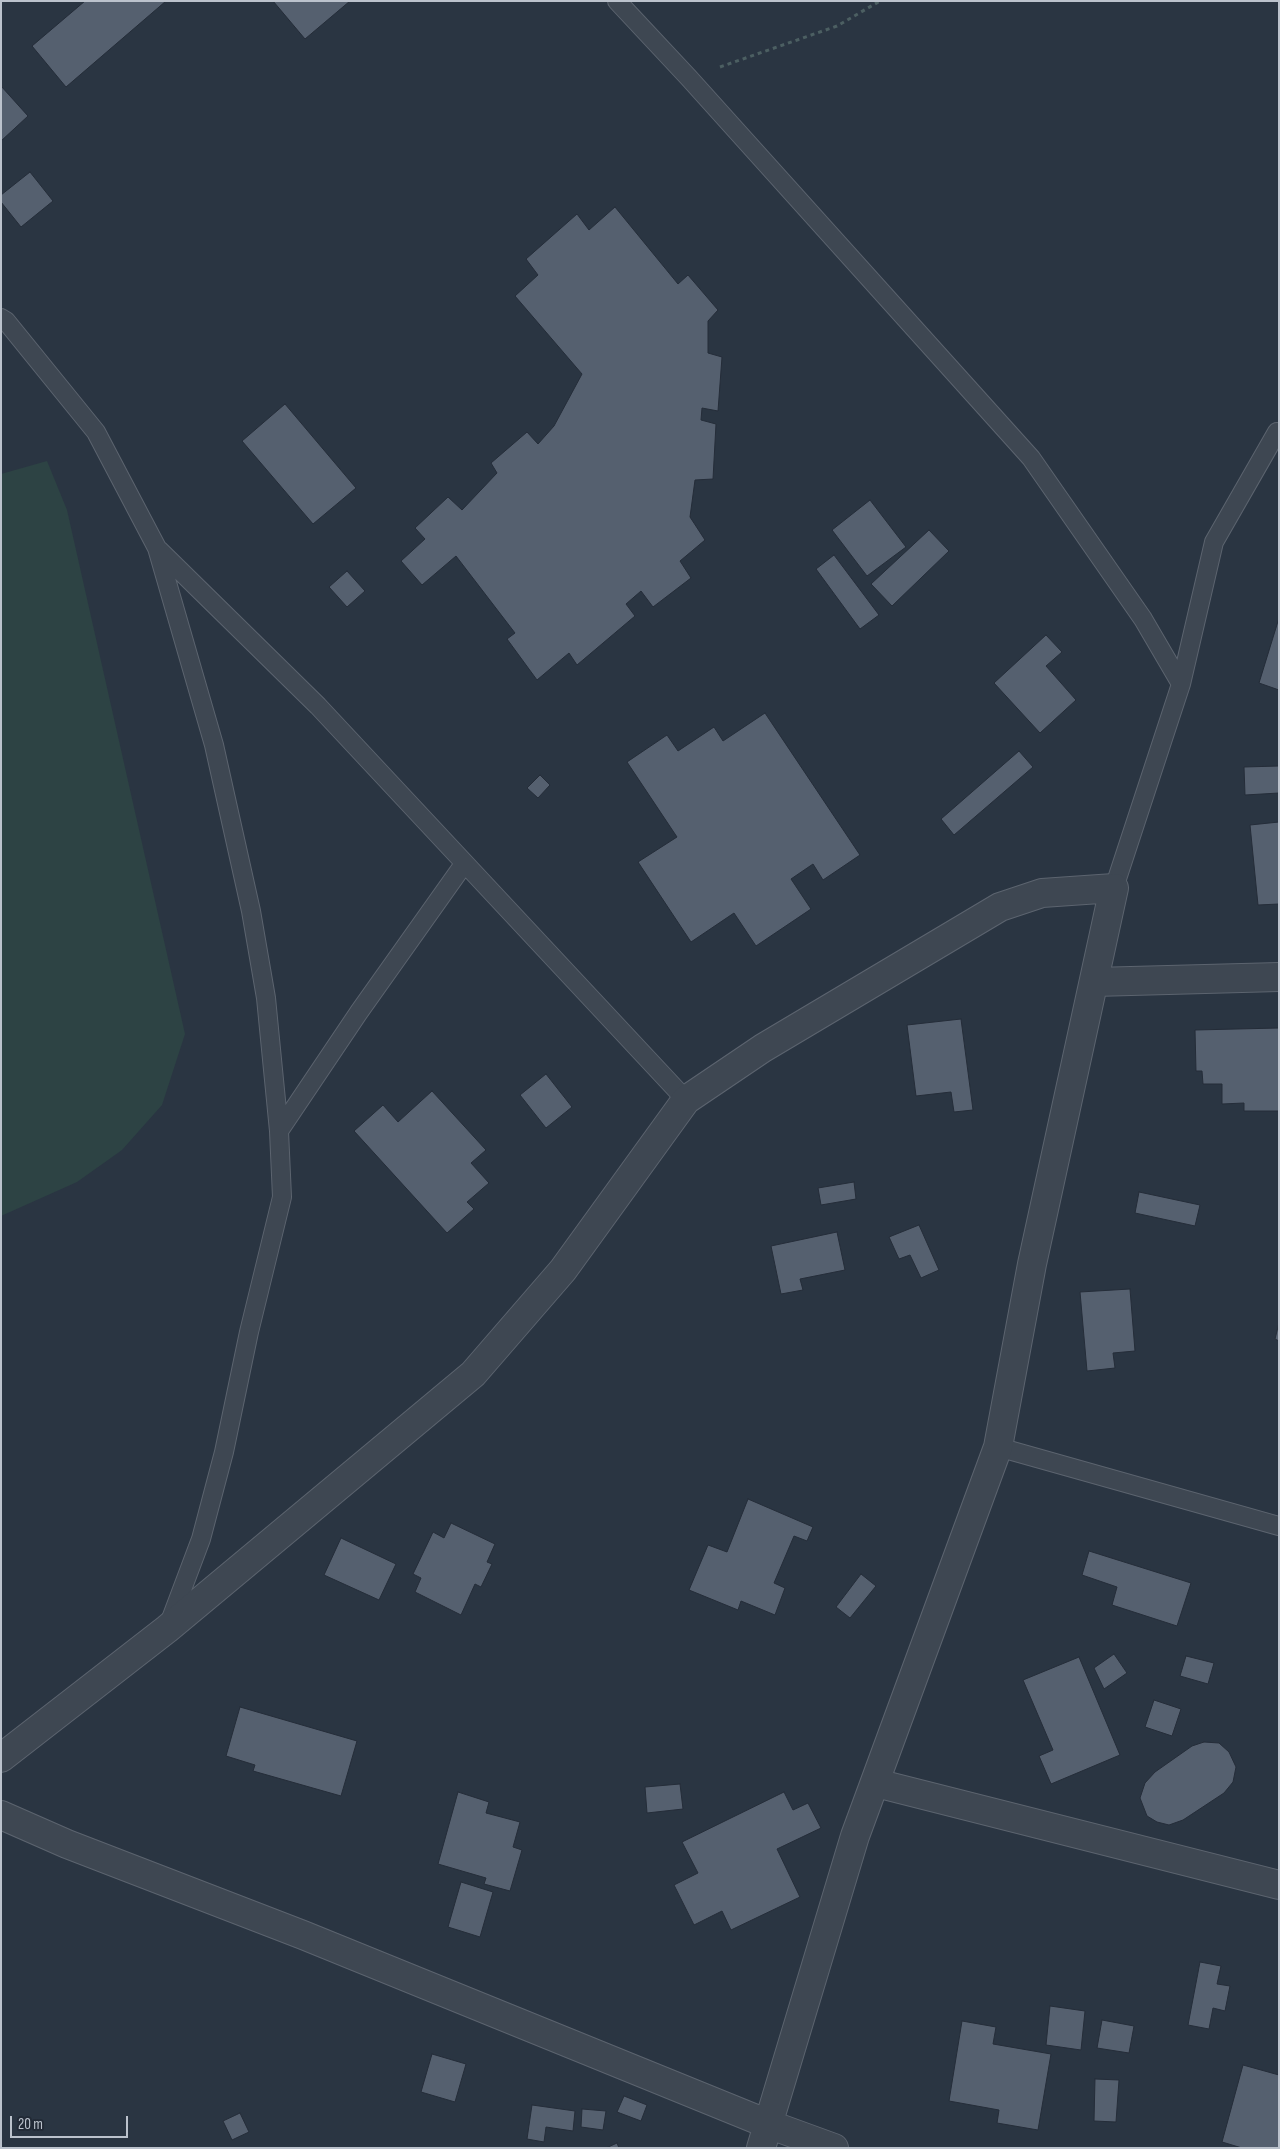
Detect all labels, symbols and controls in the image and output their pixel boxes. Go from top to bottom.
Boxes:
scale bar [12,2106,130,2138]
text: 20 m [18,2115,43,2134]

